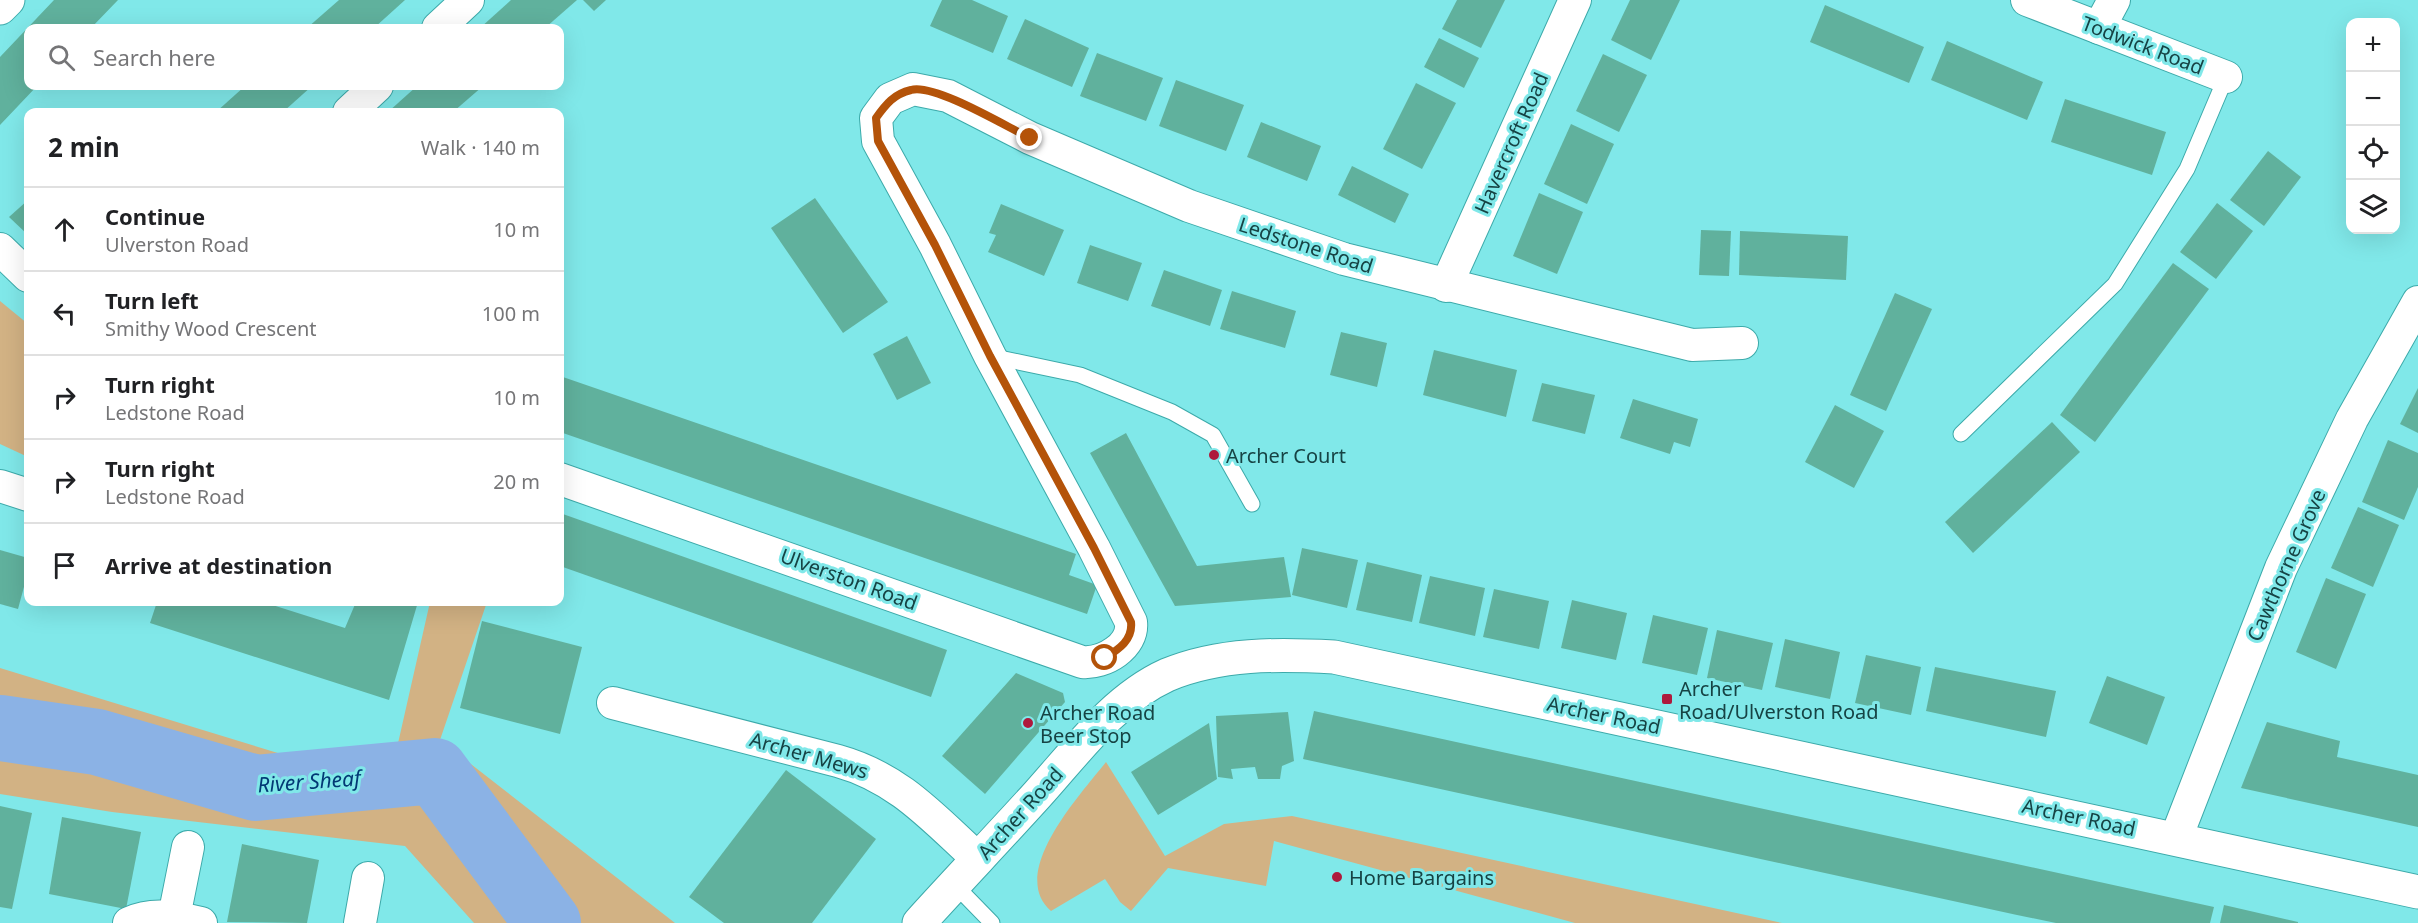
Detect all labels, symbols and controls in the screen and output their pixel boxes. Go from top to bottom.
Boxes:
street label: Todwick Road [2078,9,2208,81]
map controls [2346,18,2400,234]
button: + [2346,18,2400,72]
search box [24,24,564,90]
icon: search [45,41,78,74]
text: Search here [93,42,215,72]
street label: Havercroft Road [1468,68,1554,218]
button: − [2346,72,2400,126]
route end [1016,124,1042,150]
button: locate [2346,126,2400,180]
text: 2 min [48,129,120,165]
text: Walk · 140 m [421,134,540,161]
button: layers [2346,180,2400,234]
text: Continue [105,201,205,231]
street label: Ledstone Road [1235,211,1377,279]
icon: ahead [48,213,81,246]
text: 10 m [493,216,540,243]
text: Ulverston Road [105,231,249,258]
text: Turn left [105,285,199,315]
icon: left [48,297,81,330]
text: 100 m [482,300,540,327]
text: Smithy Wood Crescent [105,315,317,342]
text: Turn right [105,369,215,399]
icon: right [48,381,81,414]
text: 10 m [493,384,540,411]
text: Ledstone Road [105,399,245,426]
place label: Archer Court [1226,442,1346,469]
marker: Archer Court [1207,448,1221,462]
text: Turn right [105,453,215,483]
icon: right [48,465,81,498]
text: 20 m [493,468,540,495]
text: Ledstone Road [105,483,245,510]
street label: Cawthorne Grove [2240,485,2332,645]
street label: Ulverston Road [777,542,921,616]
icon: arrive [48,549,81,582]
text: Arrive at destination [105,550,332,580]
route start [1091,644,1117,670]
place label: Archer Road/Ulverston Road [1679,675,1879,725]
street label: Archer Road [1545,690,1663,740]
marker: Archer Road/Ulverston Road [1660,692,1674,706]
place label: Archer Road Beer Stop [1040,699,1155,749]
marker: Archer Road Beer Stop [1021,716,1035,730]
street label: Archer Mews [747,725,871,785]
street label: Archer Road [971,761,1069,865]
water label: River Sheaf [256,763,365,799]
street label: Archer Road [2020,792,2138,842]
place label: Home Bargains [1349,864,1494,891]
marker: Home Bargains [1330,870,1344,884]

